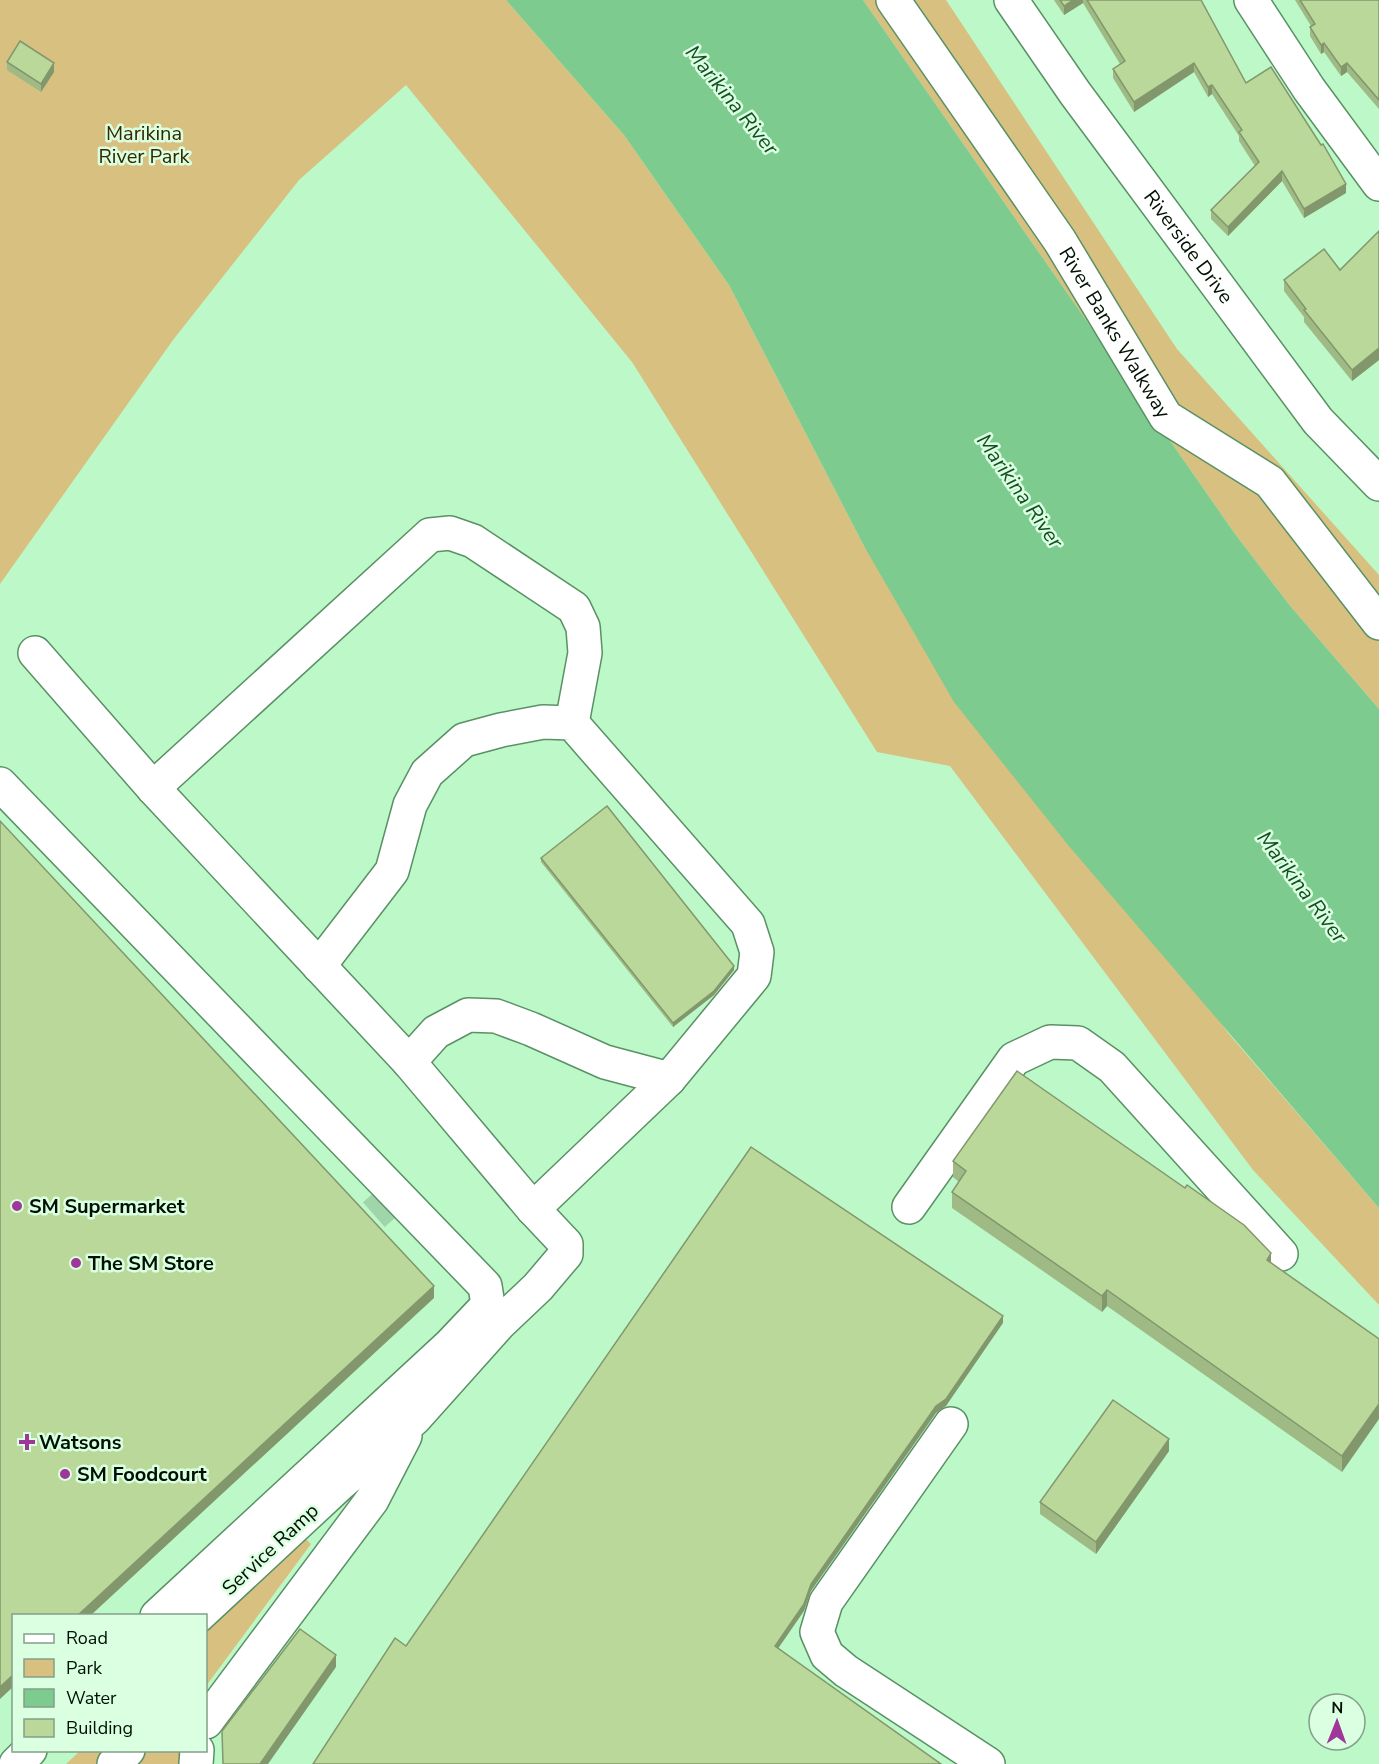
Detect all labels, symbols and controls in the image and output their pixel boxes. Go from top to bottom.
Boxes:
water label: Marikina River [679,39,785,161]
park label: Marikina River Park [98,120,191,170]
street label: Riverside Drive [1137,185,1239,309]
street label: River Banks Walkway [1053,242,1177,424]
water label: Marikina River [970,428,1070,554]
water label: Marikina River [1251,825,1354,949]
place label: SM Supermarket [29,1193,185,1220]
marker: SM Supermarket [10,1199,24,1213]
place label: The SM Store [88,1250,214,1277]
marker: The SM Store [69,1256,83,1270]
place label: Watsons [39,1429,122,1456]
marker: Watsons [20,1435,34,1449]
place label: SM Foodcourt [77,1461,207,1488]
marker: SM Foodcourt [58,1467,72,1481]
street label: Service Ramp [216,1497,325,1601]
legend [12,1614,207,1752]
text: Road [66,1626,108,1650]
text: Park [66,1656,103,1680]
text: Water [66,1686,117,1710]
north arrow [1307,1692,1367,1752]
text: N [1331,1697,1343,1719]
text: Building [66,1716,133,1740]

